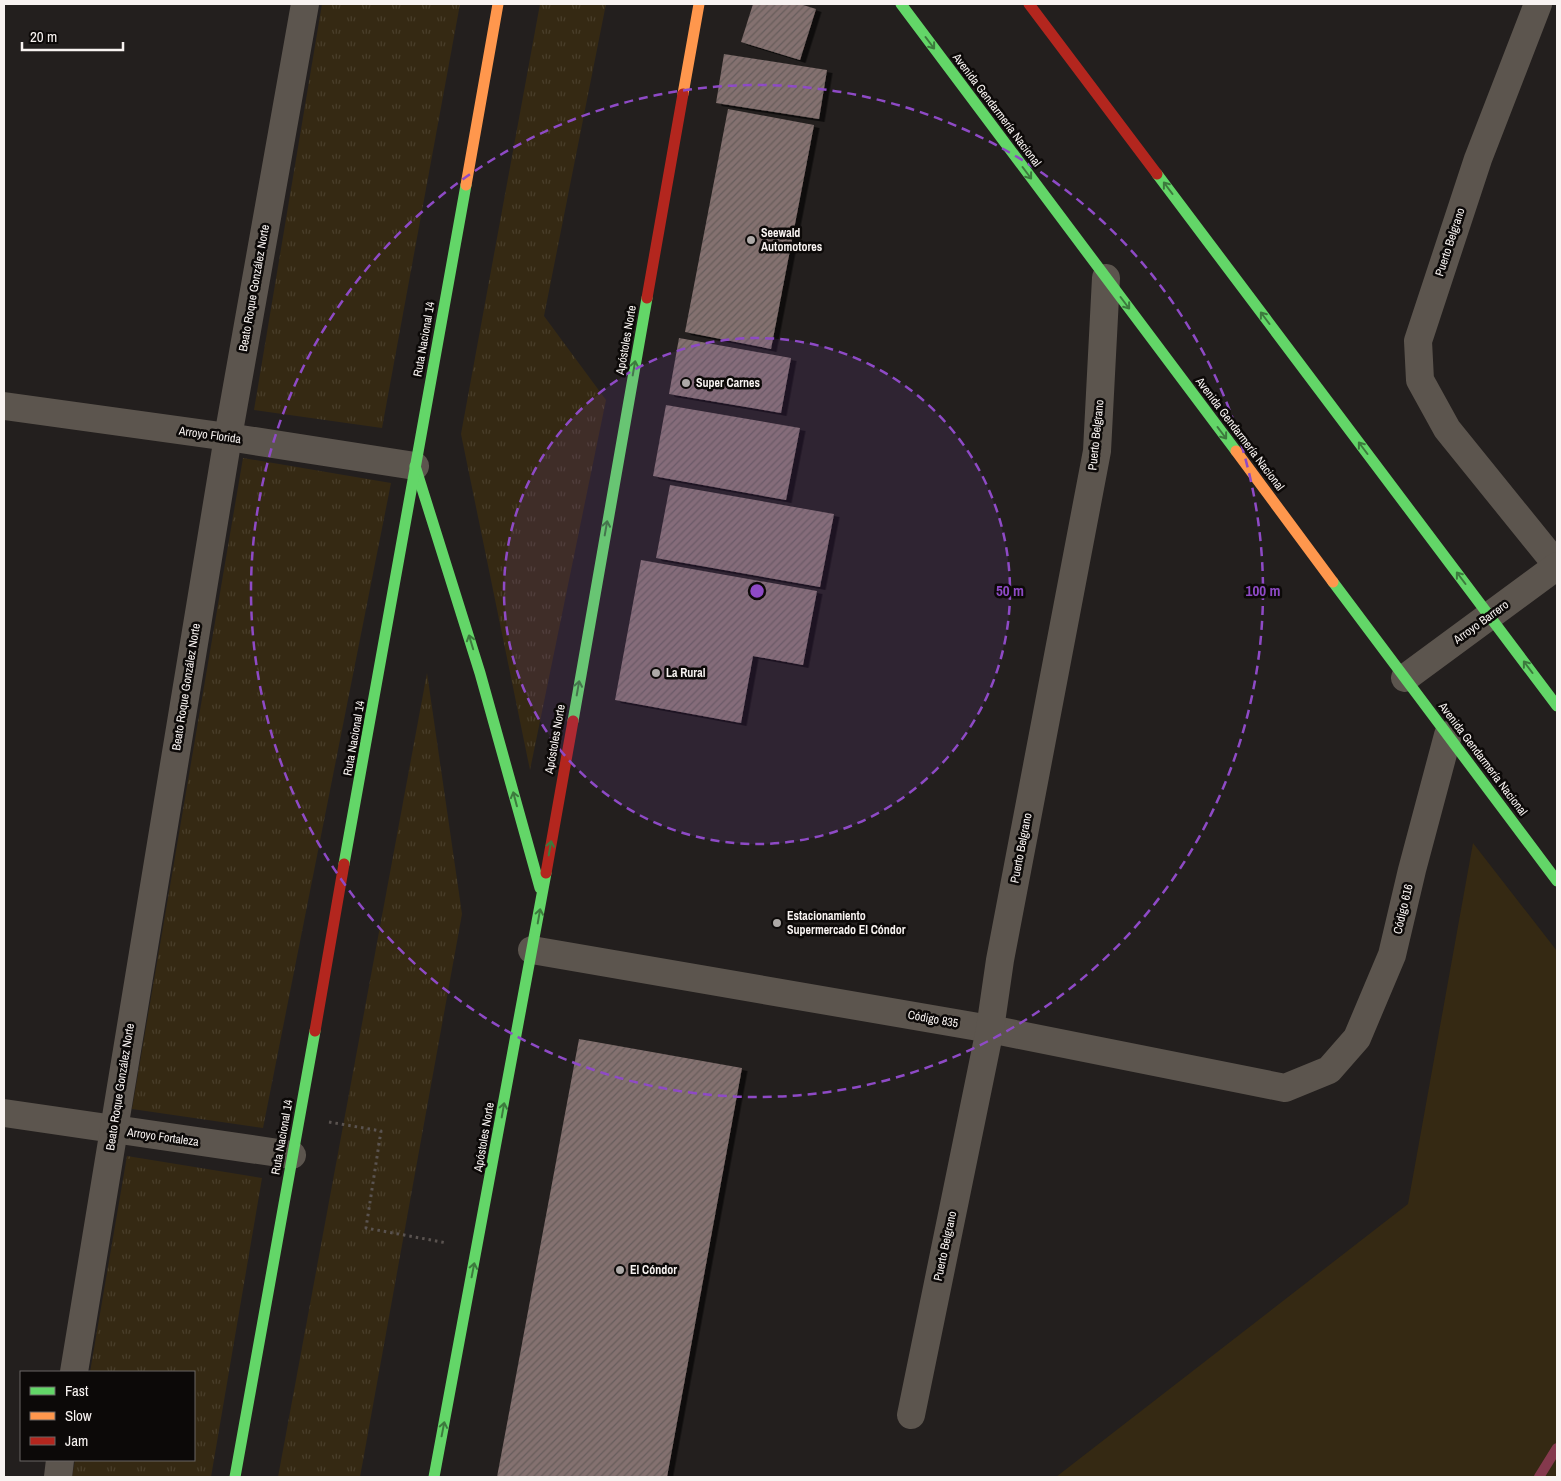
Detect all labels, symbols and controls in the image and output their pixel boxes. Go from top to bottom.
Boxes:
scale bar [22,20,124,52]
text: 20 m [30,26,57,47]
one-way arrow [925,36,935,50]
street label: Avenida Gendarmería Nacional [948,49,1045,170]
one-way arrow [1022,166,1033,179]
one-way arrow [1162,182,1173,195]
street label: Puerto Belgrano [1431,206,1469,278]
street label: Beato Roque González Norte [235,223,273,353]
place label: Seewald Automotores [761,225,823,255]
marker: Seewald Automotores [745,234,757,246]
one-way arrow [1119,296,1130,309]
street label: Ruta Nacional 14 [410,300,439,378]
street label: Apóstoles Norte [612,304,640,377]
one-way arrow [1260,312,1271,325]
one-way arrow [630,361,640,377]
street label: Avenida Gendarmería Nacional [1191,373,1288,494]
place label: Super Carnes [696,375,761,391]
marker: Super Carnes [680,377,692,389]
street label: Puerto Belgrano [1084,399,1108,471]
street label: Arroyo Florida [177,423,243,447]
one-way arrow [1217,426,1227,440]
one-way arrow [1358,441,1368,455]
one-way arrow [602,521,612,537]
one-way arrow [1455,572,1466,585]
text: 50 m [996,580,1024,601]
text: 100 m [1246,580,1280,601]
centre of rings [748,582,766,600]
street label: Arroyo Barrero [1449,597,1512,648]
street label: Beato Roque González Norte [168,622,204,752]
one-way arrow [465,635,475,651]
one-way arrow [1523,660,1533,674]
place label: La Rural [666,665,706,681]
marker: La Rural [650,667,662,679]
one-way arrow [573,681,583,697]
street label: Avenida Gendarmería Nacional [1434,698,1531,819]
street label: Ruta Nacional 14 [340,699,369,777]
street label: Apóstoles Norte [541,703,569,776]
one-way arrow [510,791,519,807]
street label: Puerto Belgrano [1006,812,1036,884]
one-way arrow [545,841,555,857]
street label: Código 616 [1389,882,1417,936]
one-way arrow [534,908,544,924]
place label: Estacionamiento Supermercado El Cóndor [787,908,906,938]
marker: Estacionamiento Supermercado El Cóndor [771,917,783,929]
street label: Código 835 [907,1007,960,1031]
street label: Beato Roque González Norte [102,1022,138,1152]
street label: Ruta Nacional 14 [268,1098,297,1176]
street label: Apóstoles Norte [470,1101,498,1174]
one-way arrow [498,1102,508,1118]
street label: Arroyo Fortaleza [125,1124,200,1150]
street label: Puerto Belgrano [930,1210,960,1282]
one-way arrow [469,1262,479,1278]
place label: El Cóndor [630,1262,677,1278]
marker: El Cóndor [614,1264,626,1276]
legend [20,1371,195,1461]
text: Fast [65,1380,89,1401]
text: Slow [65,1405,92,1426]
one-way arrow [438,1422,448,1438]
text: Jam [65,1430,88,1451]

